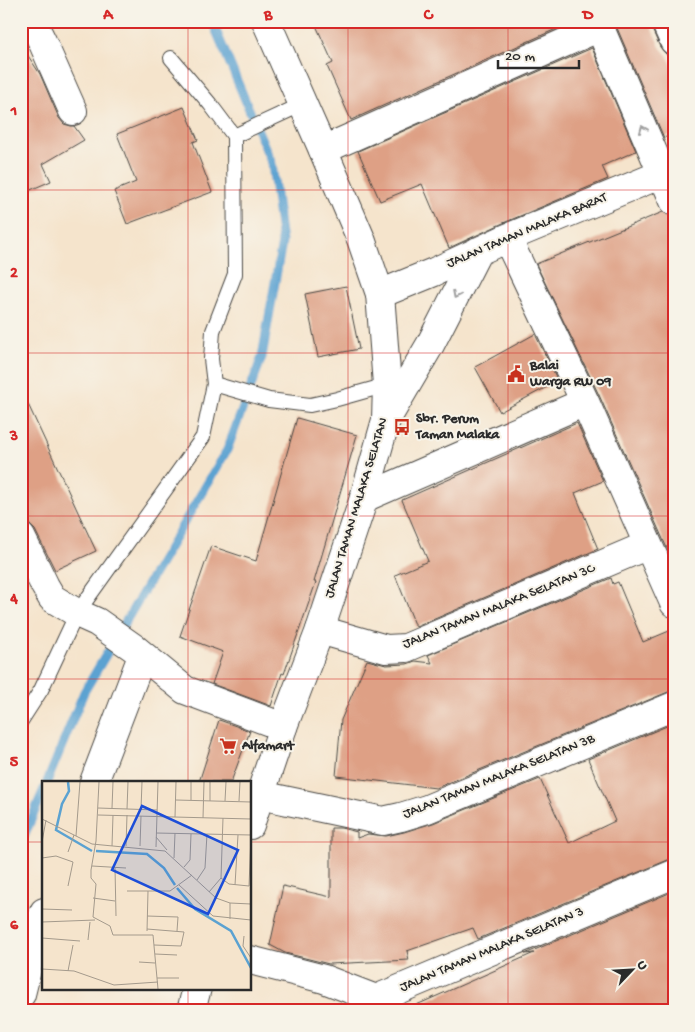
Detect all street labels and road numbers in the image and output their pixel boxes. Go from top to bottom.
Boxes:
street label: JALAN TAMAN MALAKA BARAT [444,189,610,273]
street label: JALAN TAMAN MALAKA SELATAN [321,416,393,600]
street label: JALAN TAMAN MALAKA SELATAN 3C [400,560,599,653]
street label: JALAN TAMAN MALAKA SELATAN 3B [401,730,598,823]
street label: JALAN TAMAN MALAKA SELATAN 3 [397,903,587,997]

